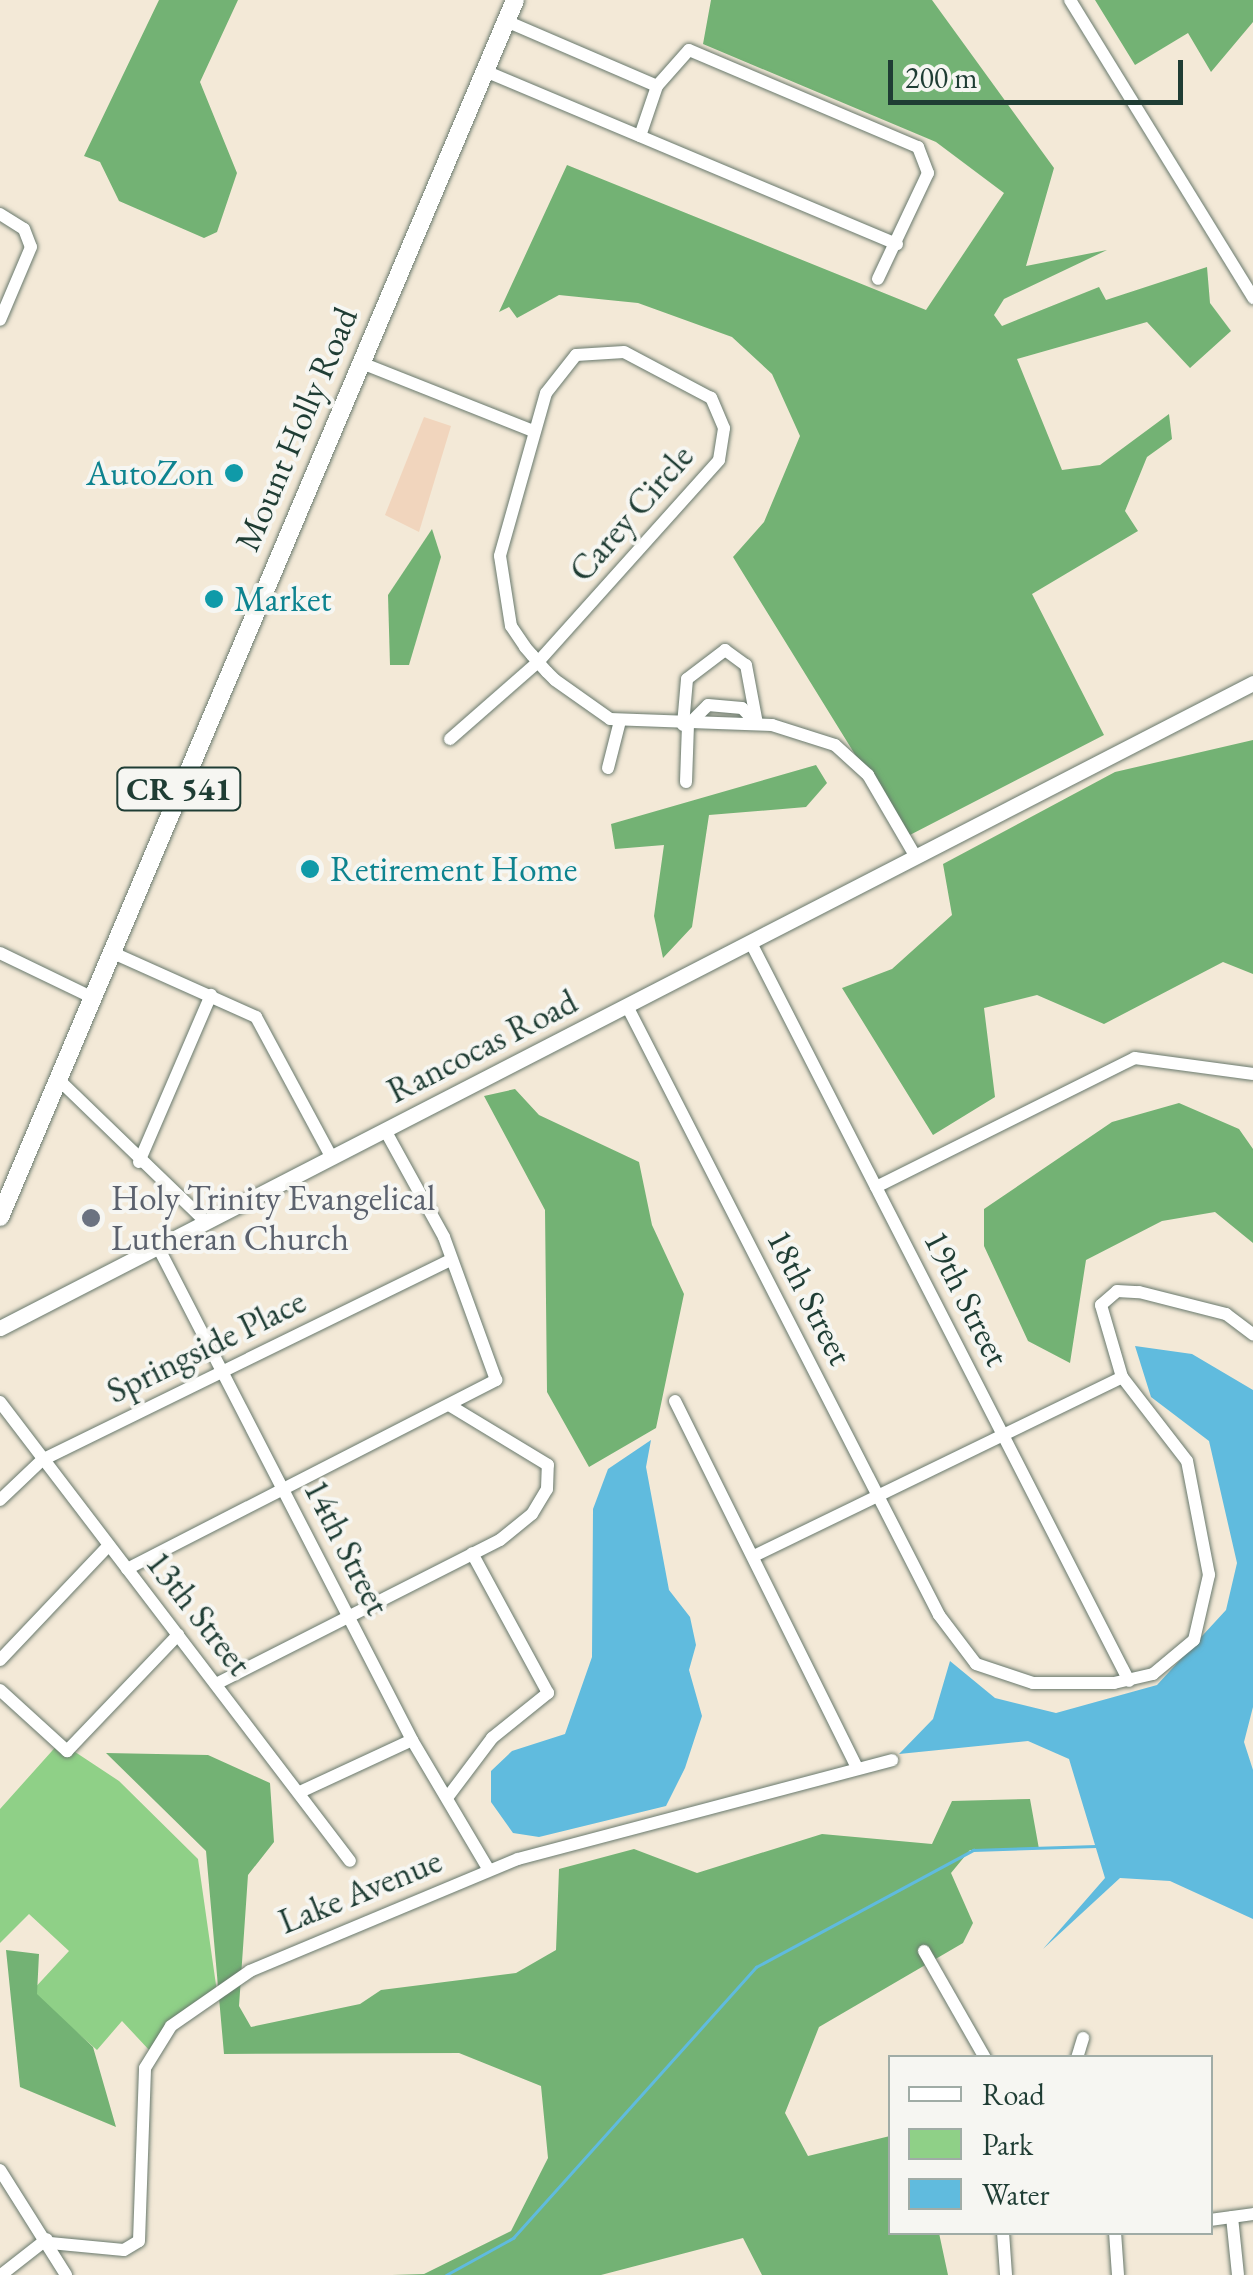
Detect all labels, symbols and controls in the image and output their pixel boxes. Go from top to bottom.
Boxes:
scale bar [893,40,1188,102]
text: 200 m [905,58,978,97]
street label: Mount Holly Road [226,301,366,557]
street label: Carey Circle [560,436,702,590]
place label: AutoZon [86,452,214,494]
marker: AutoZon [223,462,245,484]
place label: Market [234,578,332,620]
marker: Market [203,588,225,610]
road number: CR 541 [114,762,244,816]
place label: Retirement Home [330,848,577,890]
marker: Retirement Home [299,858,321,880]
street label: Rancocas Road [380,980,584,1112]
place label: Holy Trinity Evangelical Lutheran Church [111,1177,435,1259]
marker: Holy Trinity Evangelical Lutheran Church [80,1207,102,1229]
street label: 18th Street [758,1222,862,1372]
street label: 19th Street [915,1223,1019,1373]
street label: Springside Place [100,1280,312,1412]
street label: 14th Street [295,1472,399,1622]
street label: 13th Street [137,1542,261,1684]
street label: Lake Avenue [272,1839,448,1943]
legend [888,2055,1213,2235]
text: Road [982,2075,1045,2114]
text: Park [982,2125,1033,2164]
text: Water [982,2175,1050,2214]

